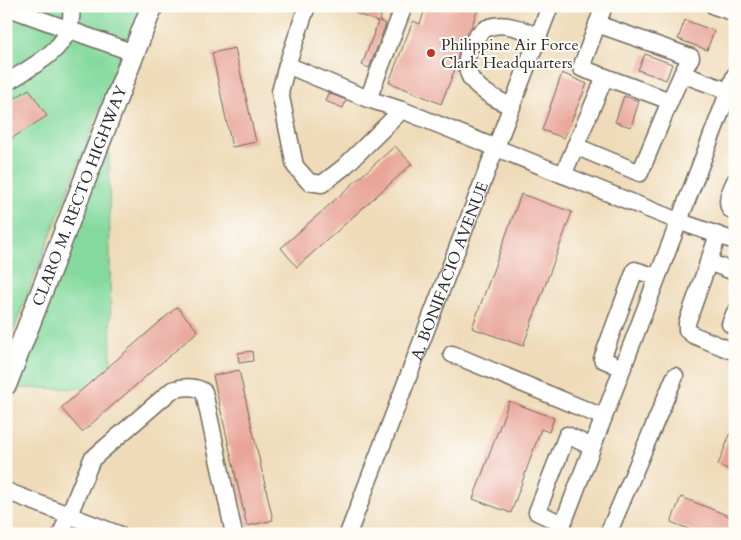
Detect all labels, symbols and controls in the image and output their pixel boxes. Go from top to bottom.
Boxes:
place label: Philippine Air Force Clark Headquarters [441,34,579,74]
marker: Philippine Air Force Clark Headquarters [425,47,437,59]
street label: CLARO M. RECTO HIGHWAY [27,82,132,309]
street label: A. BONIFACIO AVENUE [406,178,494,363]

